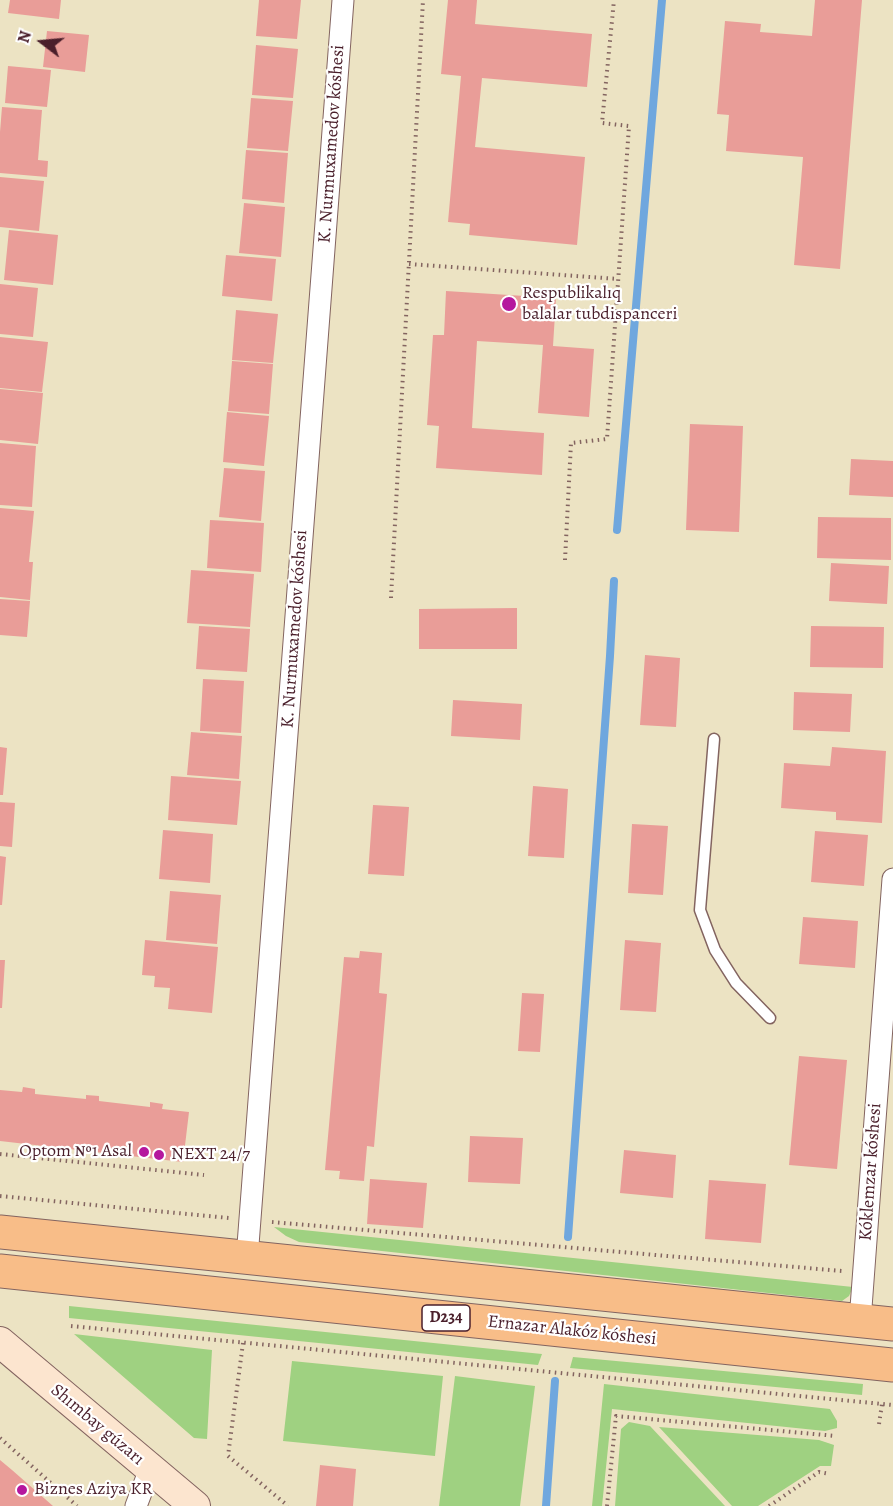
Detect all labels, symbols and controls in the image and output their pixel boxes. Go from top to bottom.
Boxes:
north arrow [12,12,72,72]
text: N [13,28,37,46]
street label: K. Nurmuxamedov kóshesi [314,44,350,244]
place label: Respublikalıq balalar tubdispanceri [522,283,678,326]
marker: Respublikalıq balalar tubdispanceri [500,295,518,313]
street label: K. Nurmuxamedov kóshesi [277,529,313,729]
street label: Kóklemzar kóshesi [855,1102,887,1242]
place label: Optom №1 Asal [19,1141,132,1163]
place label: NEXT 24/7 [171,1144,250,1166]
marker: Optom №1 Asal [137,1145,151,1159]
marker: NEXT 24/7 [152,1148,166,1162]
road number: D234 [422,1305,470,1331]
street label: Ernazar Alakóz kóshesi [487,1311,657,1351]
street label: Shımbay gúzarı [46,1380,148,1470]
place label: Biznes Aziya KR [34,1479,153,1501]
marker: Biznes Aziya KR [15,1483,29,1497]

